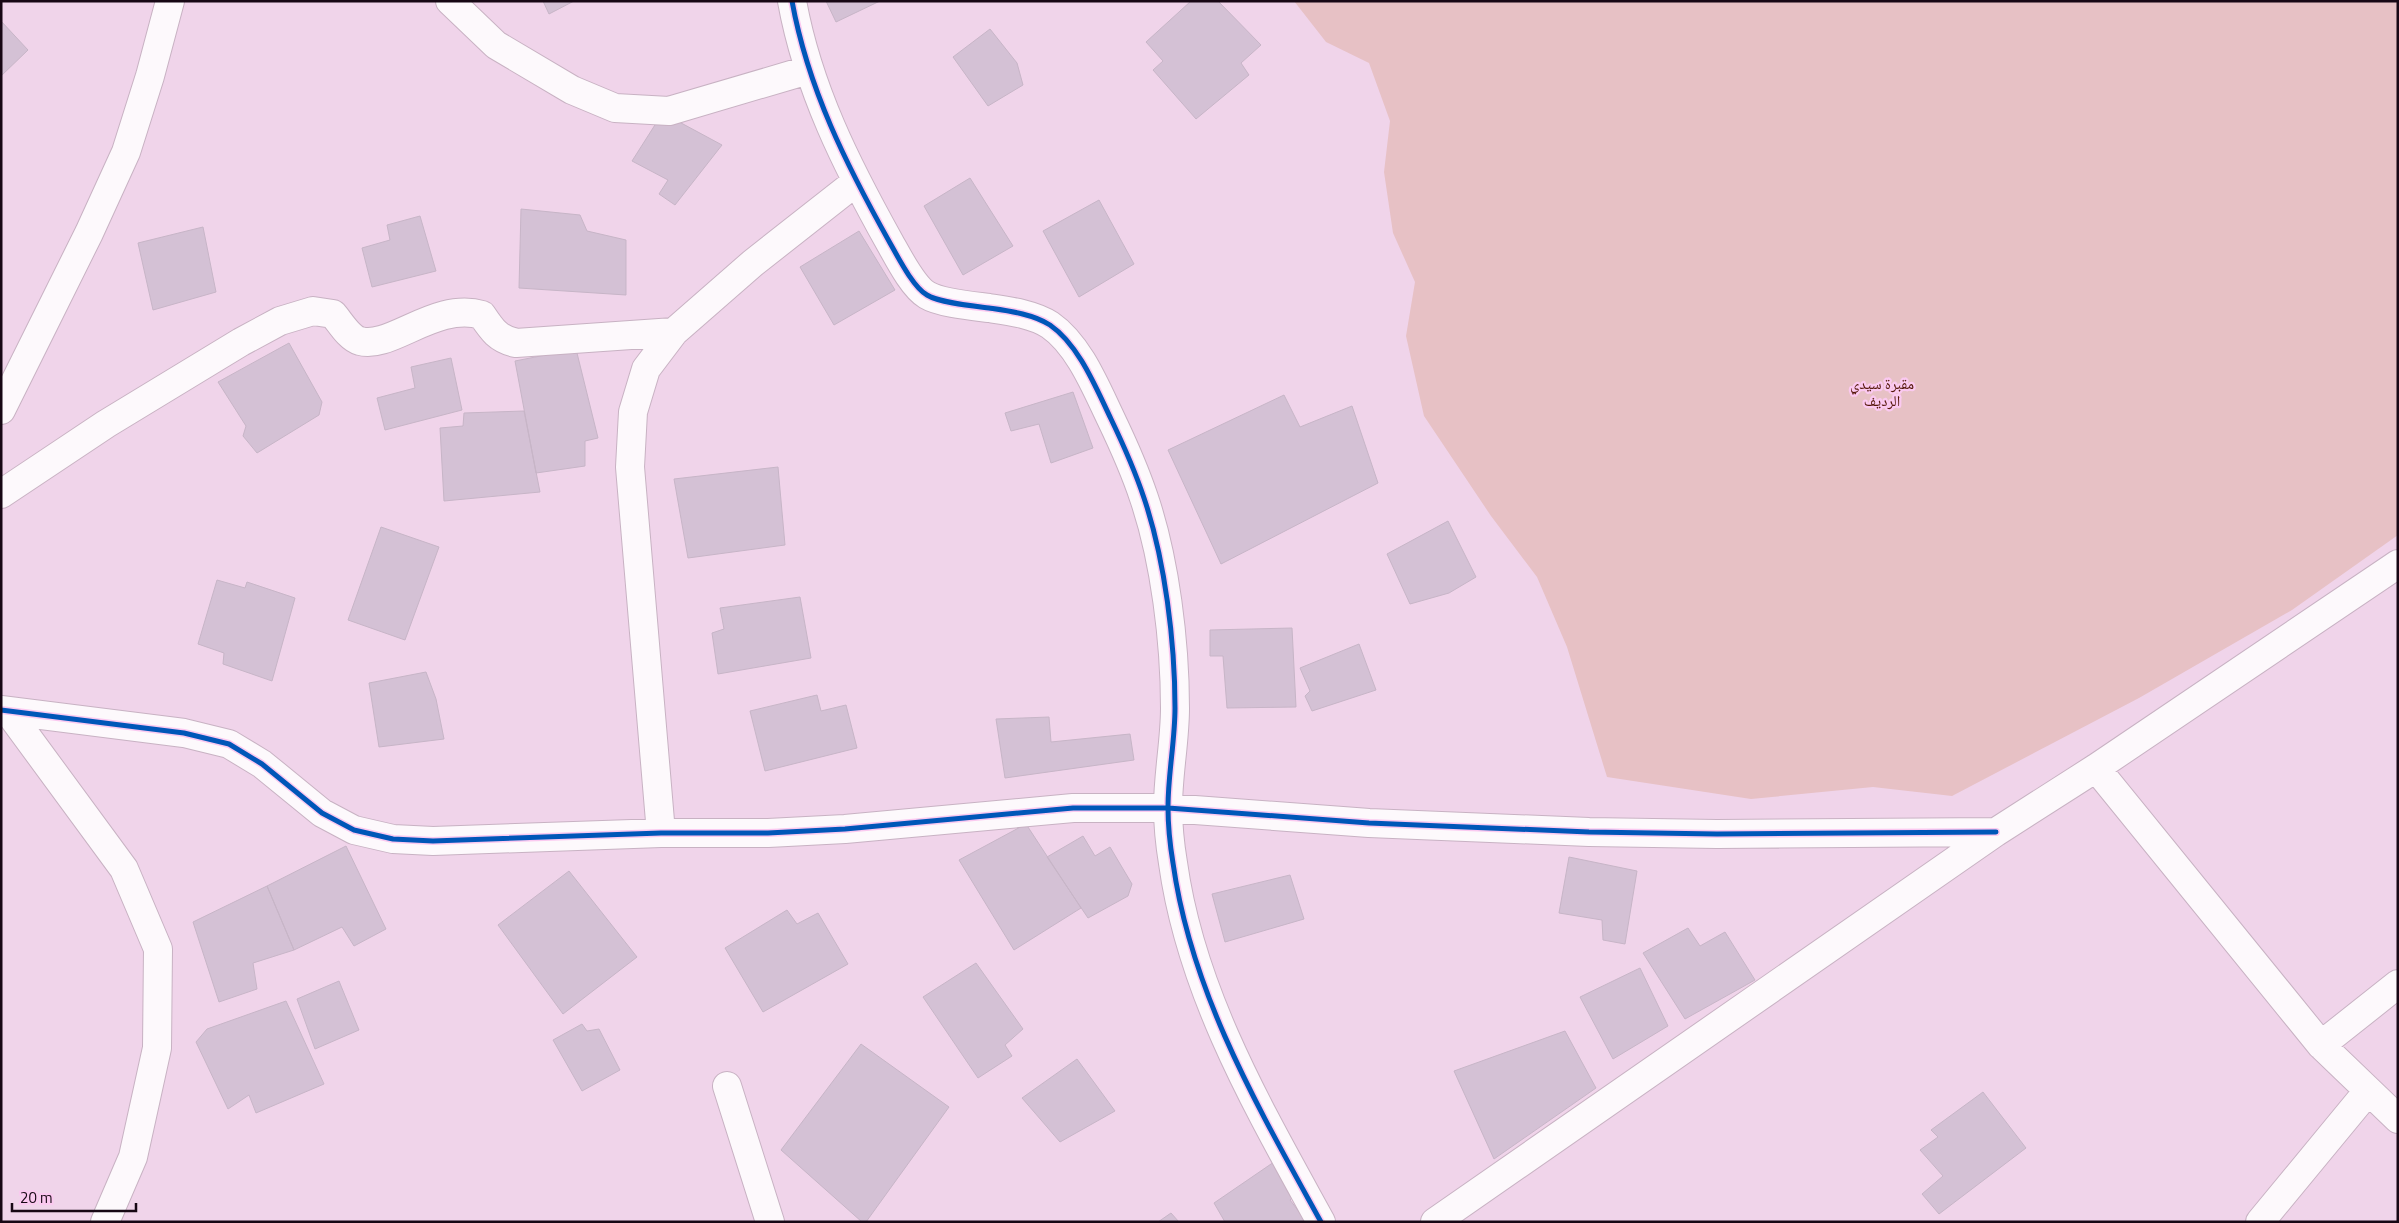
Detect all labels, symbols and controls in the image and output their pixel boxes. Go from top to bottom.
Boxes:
park label: مقبرة سيدي الرديف [1850,372,1914,412]
scale bar [12,1180,136,1212]
text: 20 m [20,1186,53,1209]

